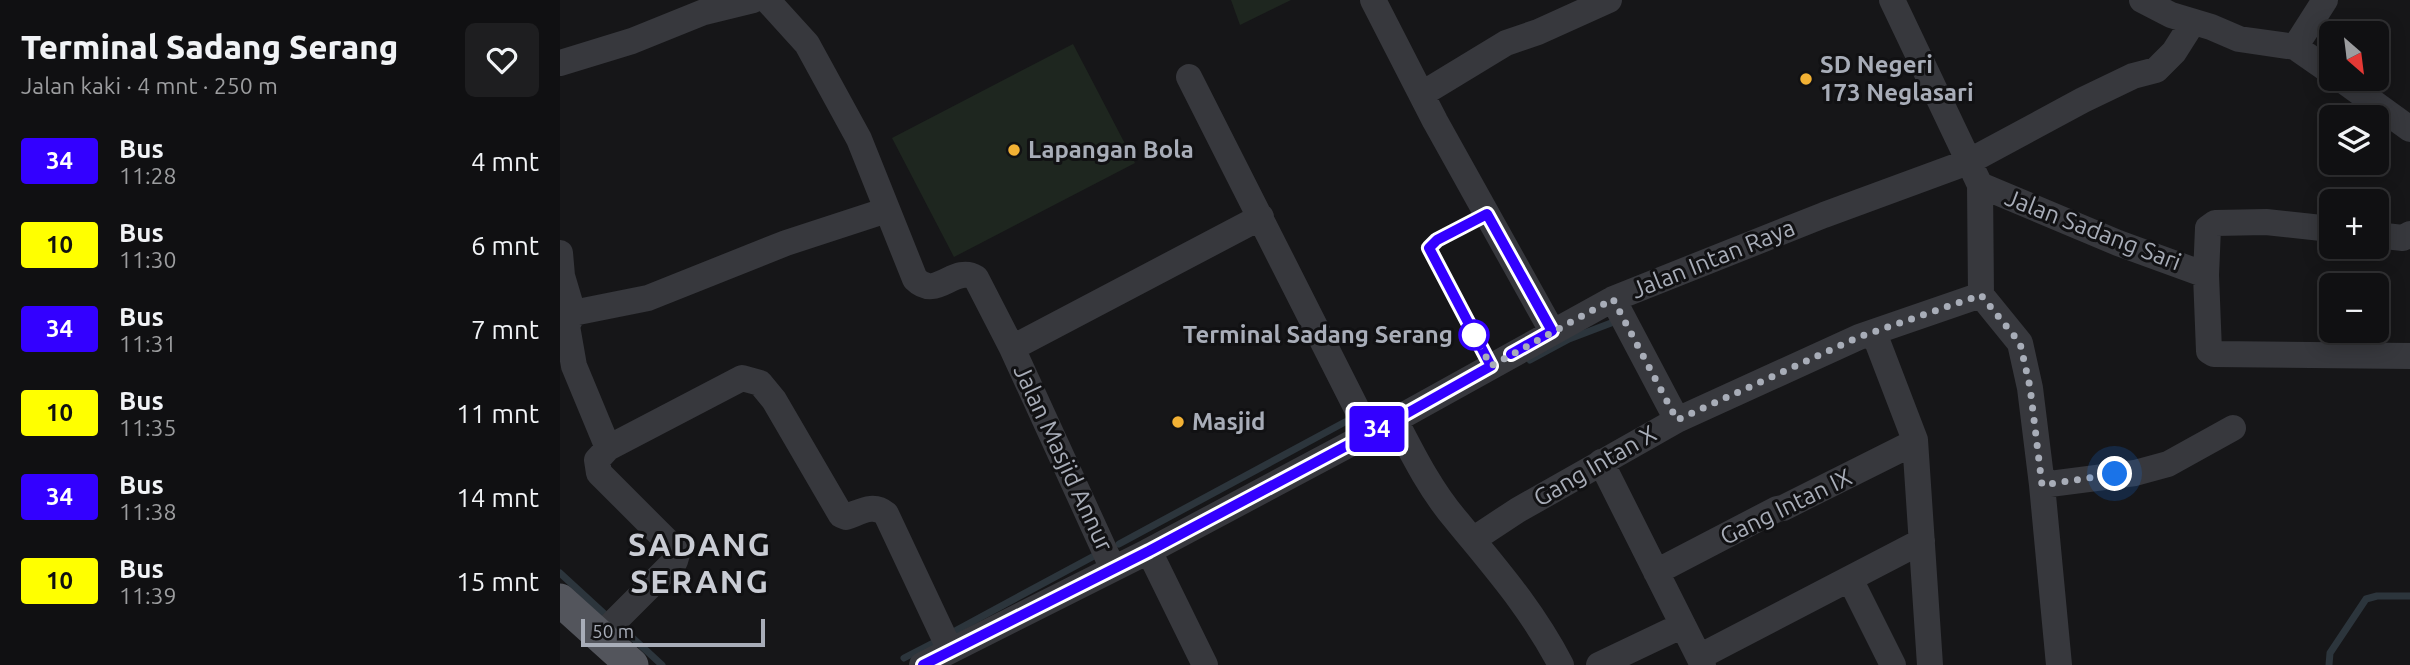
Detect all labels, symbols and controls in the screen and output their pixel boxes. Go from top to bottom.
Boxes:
north arrow [2319,21,2389,91]
map controls [2319,21,2389,343]
button: heart [465,23,539,97]
text: Terminal Sadang Serang [21,28,398,65]
place label: SD Negeri 173 Neglasari [1820,51,1974,106]
marker: SD Negeri 173 Neglasari [1798,71,1814,87]
text: Jalan kaki · 4 mnt · 250 m [21,73,278,98]
button: layers [2319,105,2389,175]
text: Bus [119,134,164,163]
place label: Lapangan Bola [1028,136,1194,163]
marker: Lapangan Bola [1006,142,1022,158]
text: 34 [46,147,73,174]
text: 4 mnt [471,147,539,176]
text: 11:28 [119,163,177,188]
street label: Jalan Sadang Sari [2001,184,2185,276]
button: + [2319,189,2389,259]
street label: Jalan Intan Raya [1627,213,1798,304]
text: Bus [119,218,164,247]
text: 10 [46,231,73,258]
text: 6 mnt [471,231,539,260]
text: 11:30 [119,247,177,272]
button: − [2319,273,2389,343]
text: Bus [119,302,164,331]
text: 34 [46,315,73,342]
text: 7 mnt [471,315,539,344]
marker: Terminal Sadang Serang [1459,320,1489,350]
place label: Terminal Sadang Serang [1183,321,1453,348]
text: 11:31 [119,331,177,356]
street label: Jalan Masjid Annur [1008,360,1119,555]
text: Bus [119,386,164,415]
text: 10 [46,399,73,426]
text: 11 mnt [456,399,539,428]
line badge: 34 [1346,406,1408,452]
place label: Masjid [1192,408,1265,435]
marker: Masjid [1170,414,1186,430]
text: 11:35 [119,415,177,440]
text: 34 [1363,415,1391,442]
street label: Gang Intan X [1529,420,1661,511]
your location [2097,456,2132,491]
street label: Gang Intan IX [1716,463,1856,550]
text: Bus [119,470,164,499]
text: 34 [46,483,73,510]
text: 14 mnt [456,483,539,512]
text: 11:38 [119,499,177,524]
district label: SADANG SERANG [628,526,772,599]
text: Bus [119,554,164,583]
text: 10 [46,567,73,594]
text: 15 mnt [456,567,539,596]
text: 11:39 [119,583,177,608]
scale bar [581,616,765,648]
text: 50 m [592,620,634,642]

